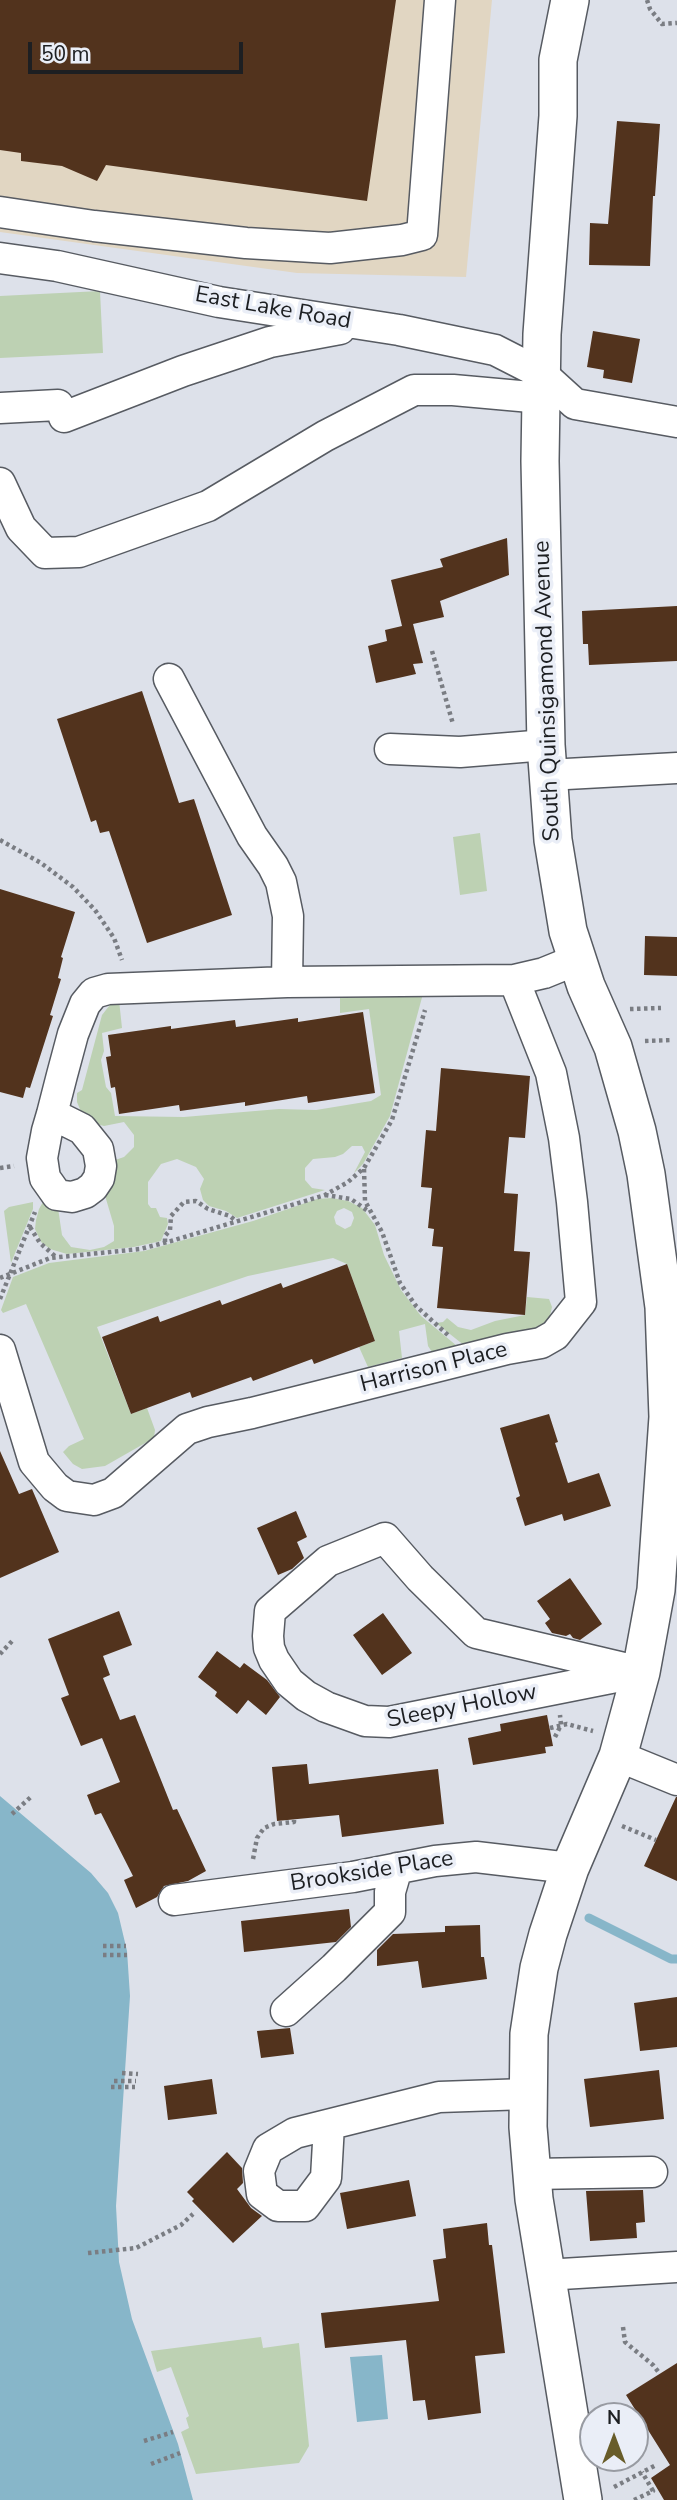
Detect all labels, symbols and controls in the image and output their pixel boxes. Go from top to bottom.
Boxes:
scale bar [32,28,247,72]
text: 50 m [41,40,90,68]
street label: East Lake Road [193,282,353,336]
street label: South Quinsigamond Avenue [529,540,567,842]
street label: Harrison Place [358,1336,510,1400]
street label: Sleepy Hollow [385,1679,539,1735]
street label: Brookside Place [289,1845,455,1899]
north arrow [579,2402,649,2472]
text: N [607,2405,621,2431]

